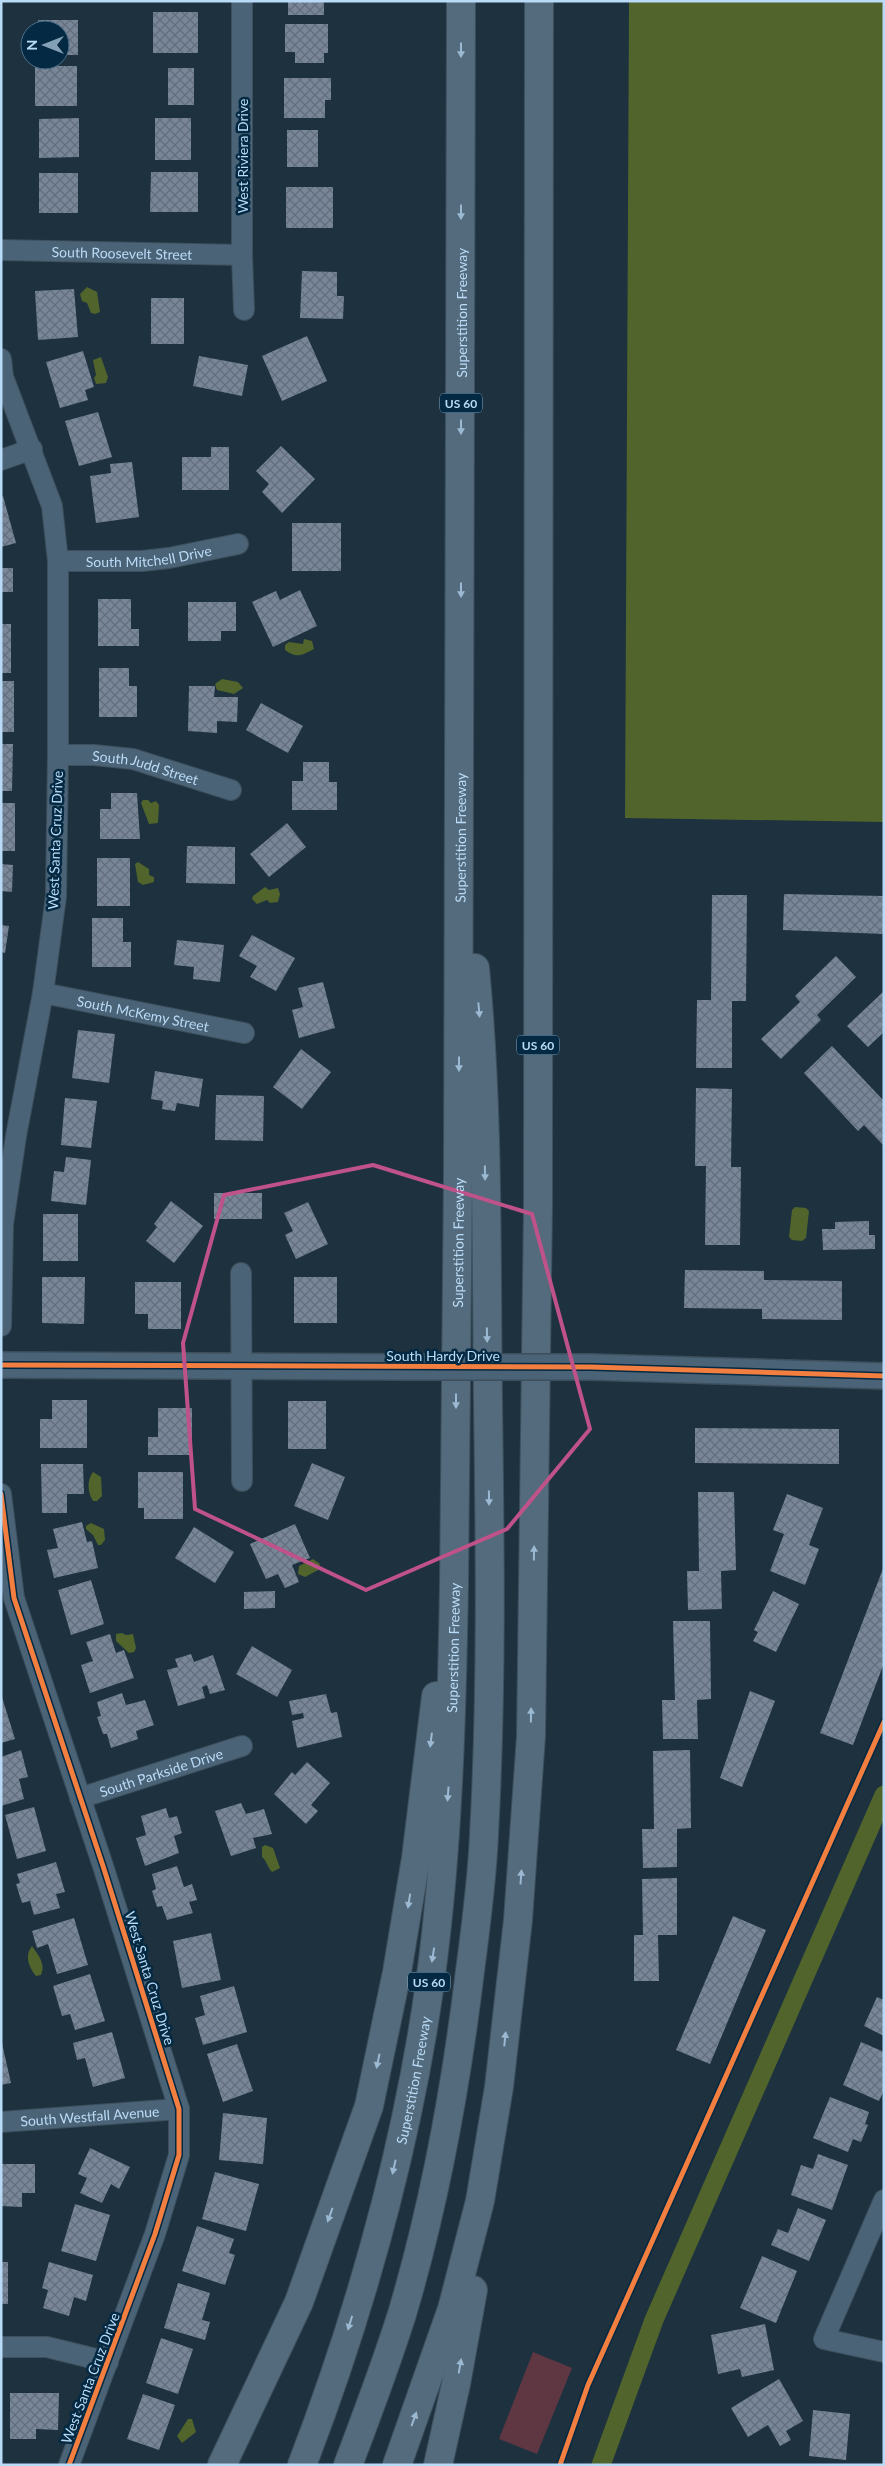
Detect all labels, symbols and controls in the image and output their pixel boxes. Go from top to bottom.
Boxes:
north arrow [20,20,70,70]
text: N [23,40,40,50]
one-way arrow [457,42,465,58]
street label: West Riviera Drive [234,99,251,213]
one-way arrow [457,205,465,221]
street label: South Roosevelt Street [52,243,192,262]
street label: Superstition Freeway [452,247,469,378]
road number: US 60 [440,393,482,412]
one-way arrow [457,420,465,436]
street label: South Mitchell Drive [86,541,213,570]
one-way arrow [457,582,465,598]
street label: South Judd Street [92,746,201,788]
street label: West Santa Cruz Drive [44,770,66,910]
street label: Superstition Freeway [451,772,469,903]
street label: South McKemy Street [76,991,210,1034]
one-way arrow [475,1003,483,1019]
road number: US 60 [517,1036,559,1054]
one-way arrow [455,1056,463,1072]
one-way arrow [481,1165,489,1181]
street label: Superstition Freeway [448,1177,466,1308]
one-way arrow [483,1327,491,1343]
street label: South Hardy Drive [386,1347,500,1364]
one-way arrow [452,1393,460,1409]
one-way arrow [485,1490,493,1506]
one-way arrow [530,1544,538,1560]
street label: Superstition Freeway [442,1582,463,1713]
one-way arrow [527,1707,535,1723]
one-way arrow [427,1732,435,1748]
street label: South Parkside Drive [97,1744,225,1800]
one-way arrow [444,1786,452,1802]
one-way arrow [518,1869,526,1885]
one-way arrow [404,1893,412,1909]
street label: West Santa Cruz Drive [122,1909,178,2047]
one-way arrow [429,1948,437,1964]
road number: US 60 [408,1972,450,1991]
street label: Superstition Freeway [392,2014,434,2146]
one-way arrow [501,2031,509,2047]
one-way arrow [374,2053,382,2068]
street label: South Westfall Avenue [20,2102,160,2129]
one-way arrow [390,2159,398,2174]
one-way arrow [326,2208,333,2223]
street label: West Santa Cruz Drive [57,2310,123,2446]
one-way arrow [346,2316,354,2331]
one-way arrow [456,2358,464,2374]
one-way arrow [410,2411,418,2426]

